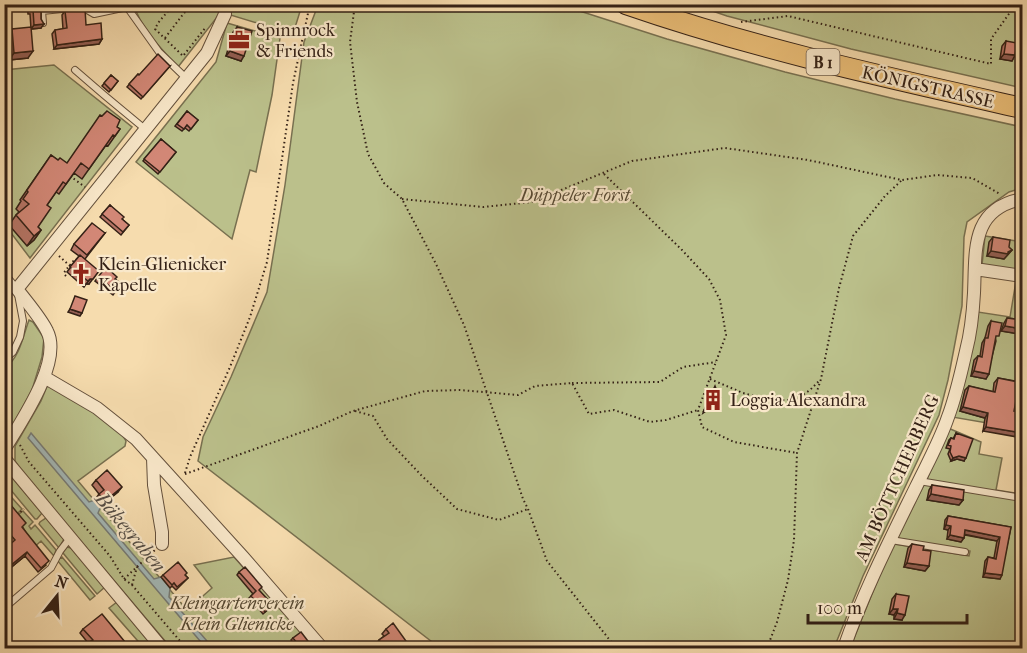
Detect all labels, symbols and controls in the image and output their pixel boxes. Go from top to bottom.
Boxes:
place label: Spinnrock & Friends [256,20,336,62]
office icon: Spinnrock & Friends [227,28,251,52]
road number: B 1 [806,49,840,75]
street label: KÖNIGSTRASSE [860,61,996,113]
park label: Düppeler Forst [519,185,632,206]
place label: Klein-Glienicker Kapelle [98,254,227,296]
church icon: Klein-Glienicker Kapelle [69,262,93,286]
building icon: Loggia Alexandra [701,388,725,412]
place label: Loggia Alexandra [730,390,867,411]
street label: AM BÖTTCHERBERG [850,391,944,566]
water label: Bäkegraben [90,487,171,577]
north arrow [27,566,87,626]
text: N [53,571,71,593]
scale bar [808,587,967,625]
park label: Kleingartenverein Klein Glienicke [168,593,304,635]
text: 100 m [817,598,862,619]

